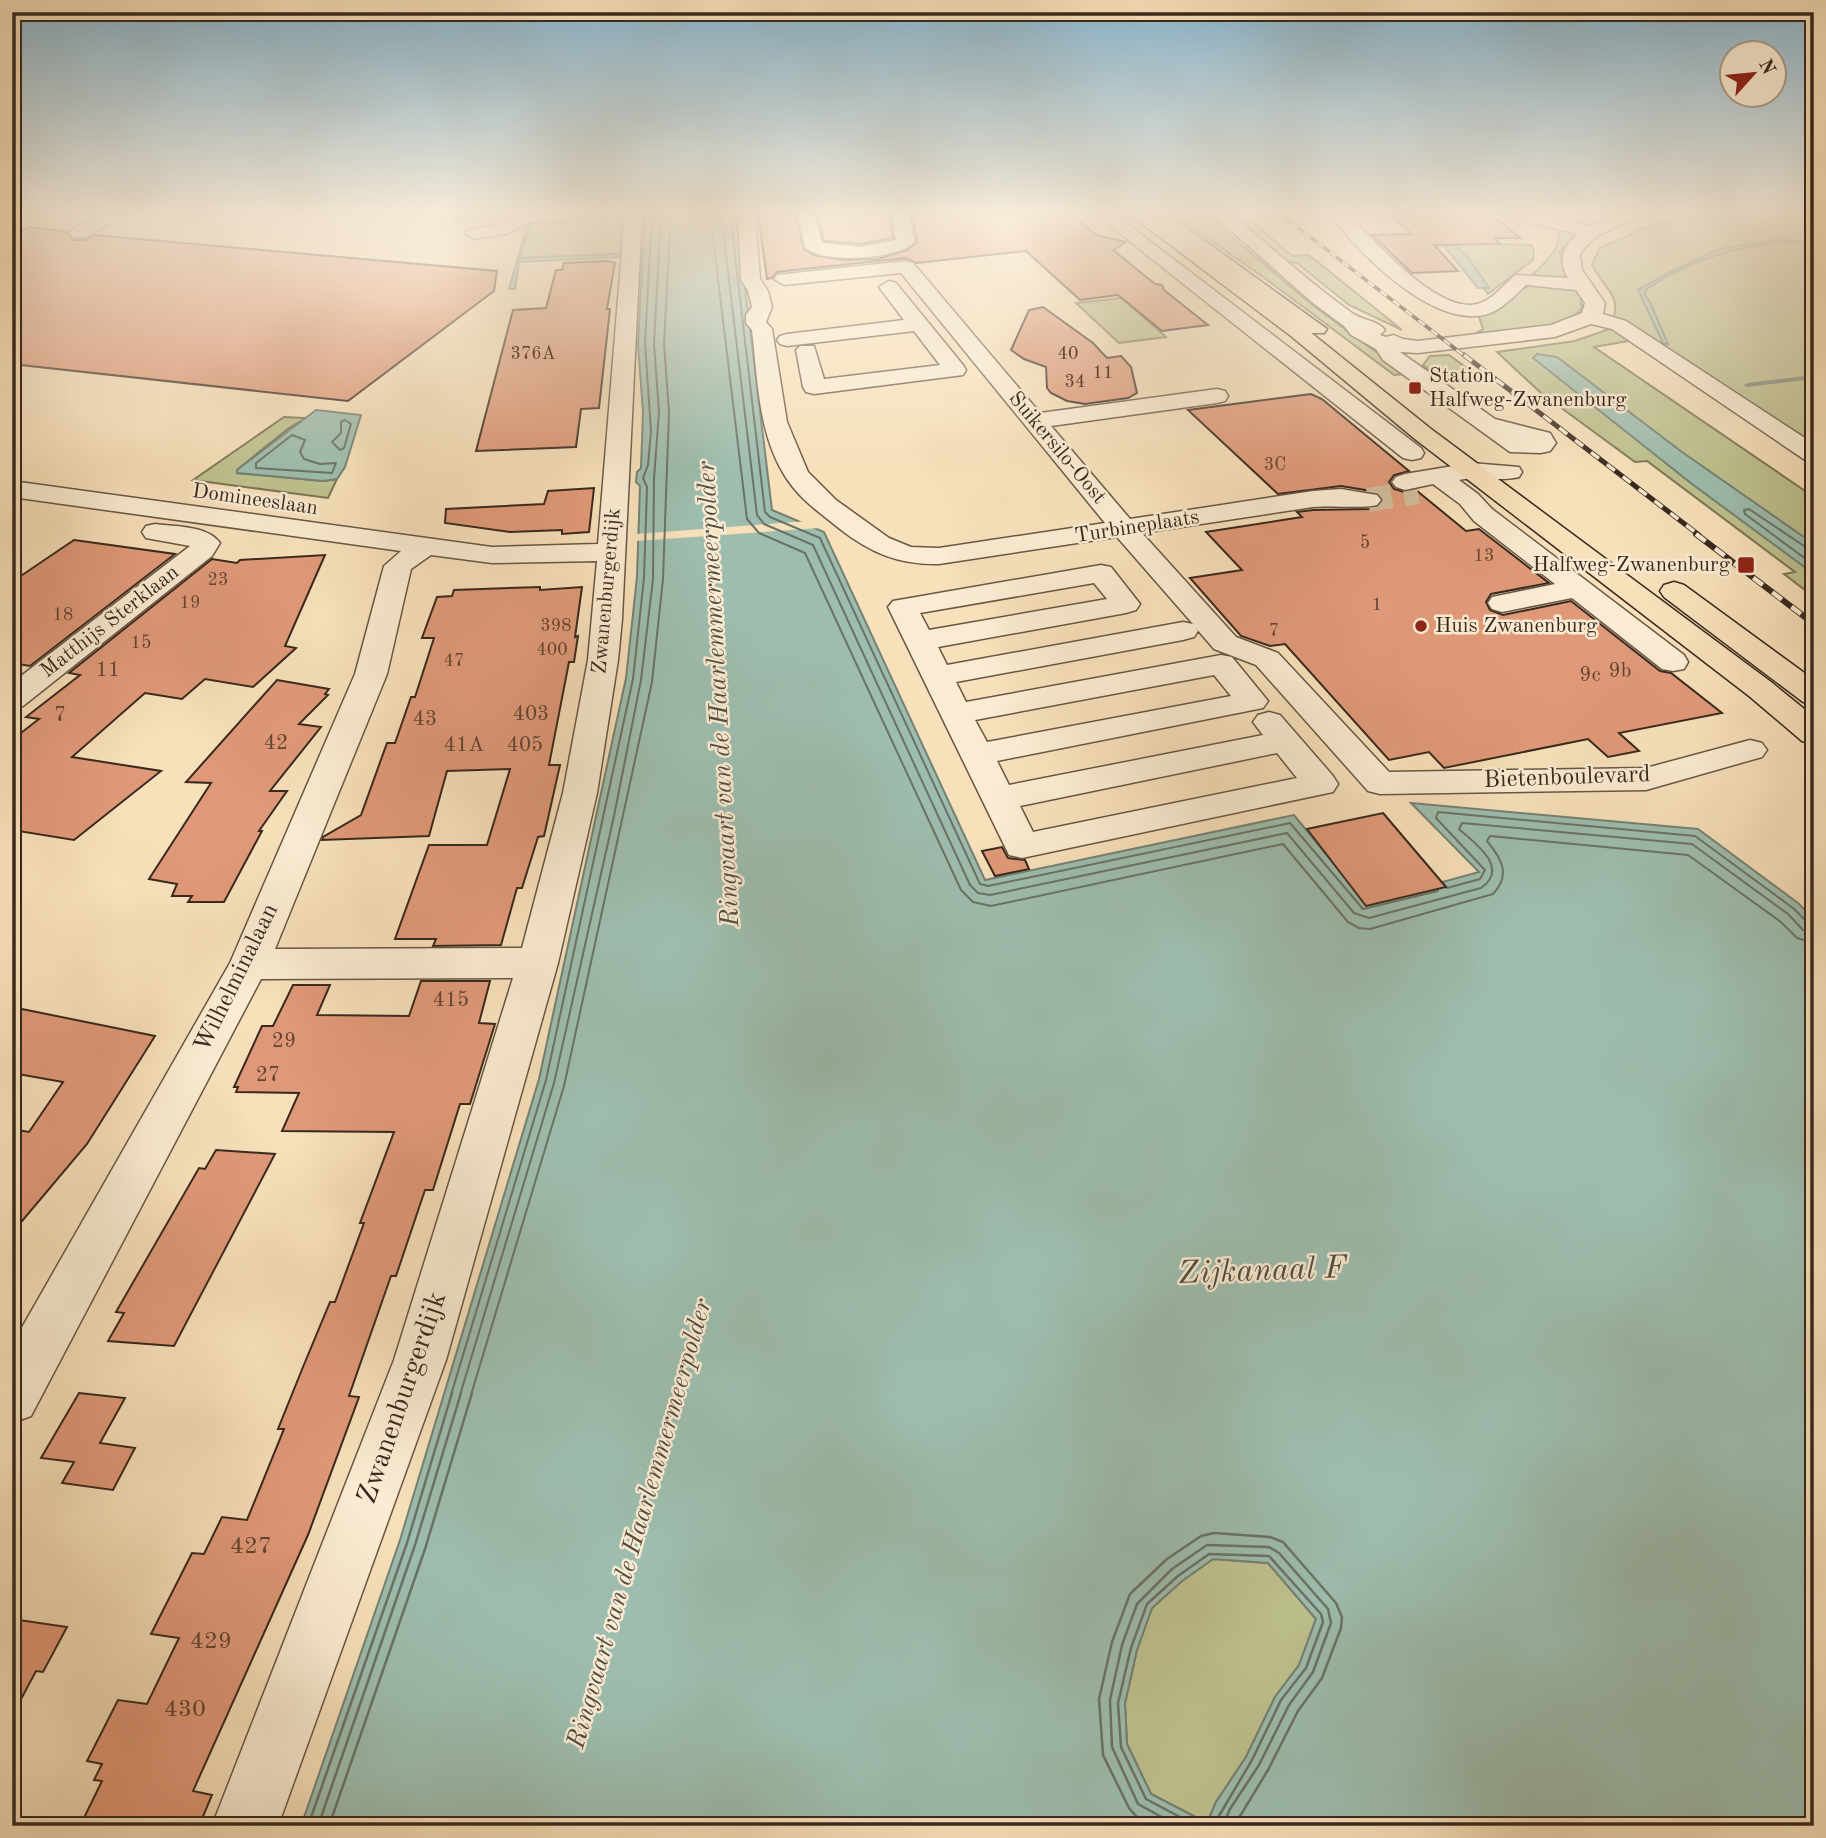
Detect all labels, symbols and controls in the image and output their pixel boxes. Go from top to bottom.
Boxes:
north arrow [1717,38,1787,108]
text: N [1754,57,1778,79]
house number: 376A [510,345,556,363]
house number: 40 [1058,345,1078,363]
house number: 11 [1093,364,1113,382]
place label: Station Halfweg-Zwanenburg [1429,366,1627,411]
house number: 34 [1065,373,1085,391]
marker: Station Halfweg-Zwanenburg [1407,380,1423,396]
street label: Suikersilo-Oost [1004,388,1110,508]
house number: 3C [1264,456,1286,474]
water label: Ringvaart van de Haarlemmermeerpolder [694,460,744,928]
street label: Domineeslaan [191,481,319,519]
street label: Zwanenburgerdijk [589,507,625,675]
street label: Turbineplaats [1073,507,1201,547]
house number: 5 [1360,534,1370,552]
house number: 13 [1474,547,1494,565]
place label: Halfweg-Zwanenburg [1532,555,1731,576]
marker: Halfweg-Zwanenburg [1736,555,1756,575]
street label: Matthijs Sterklaan [37,562,183,682]
house number: 23 [208,571,228,589]
house number: 19 [180,594,200,612]
house number: 1 [1372,596,1382,614]
house number: 18 [53,606,73,624]
place label: Huis Zwanenburg [1435,616,1598,637]
house number: 398 [540,617,572,635]
marker: Huis Zwanenburg [1413,618,1429,634]
house number: 7 [1269,622,1279,640]
house number: 15 [131,634,151,652]
house number: 400 [536,641,568,659]
house number: 47 [444,652,464,670]
house number: 11 [96,660,120,681]
house number: 9b [1609,661,1631,682]
house number: 9c [1579,665,1601,686]
house number: 403 [513,704,549,725]
house number: 7 [54,705,66,726]
house number: 43 [413,709,437,730]
house number: 42 [264,733,288,754]
house number: 41A [444,735,484,756]
house number: 405 [507,735,543,756]
street label: Bietenboulevard [1483,763,1651,793]
street label: Wilhelminalaan [191,900,283,1056]
house number: 415 [433,990,469,1011]
house number: 29 [272,1031,296,1052]
house number: 27 [256,1065,280,1086]
water label: Zijkanaal F [1177,1253,1349,1291]
street label: Zwanenburgerdijk [354,1288,452,1508]
water label: Ringvaart van de Haarlemmermeerpolder [563,1296,717,1753]
house number: 427 [230,1535,272,1559]
house number: 429 [190,1630,232,1654]
house number: 430 [164,1698,206,1722]

